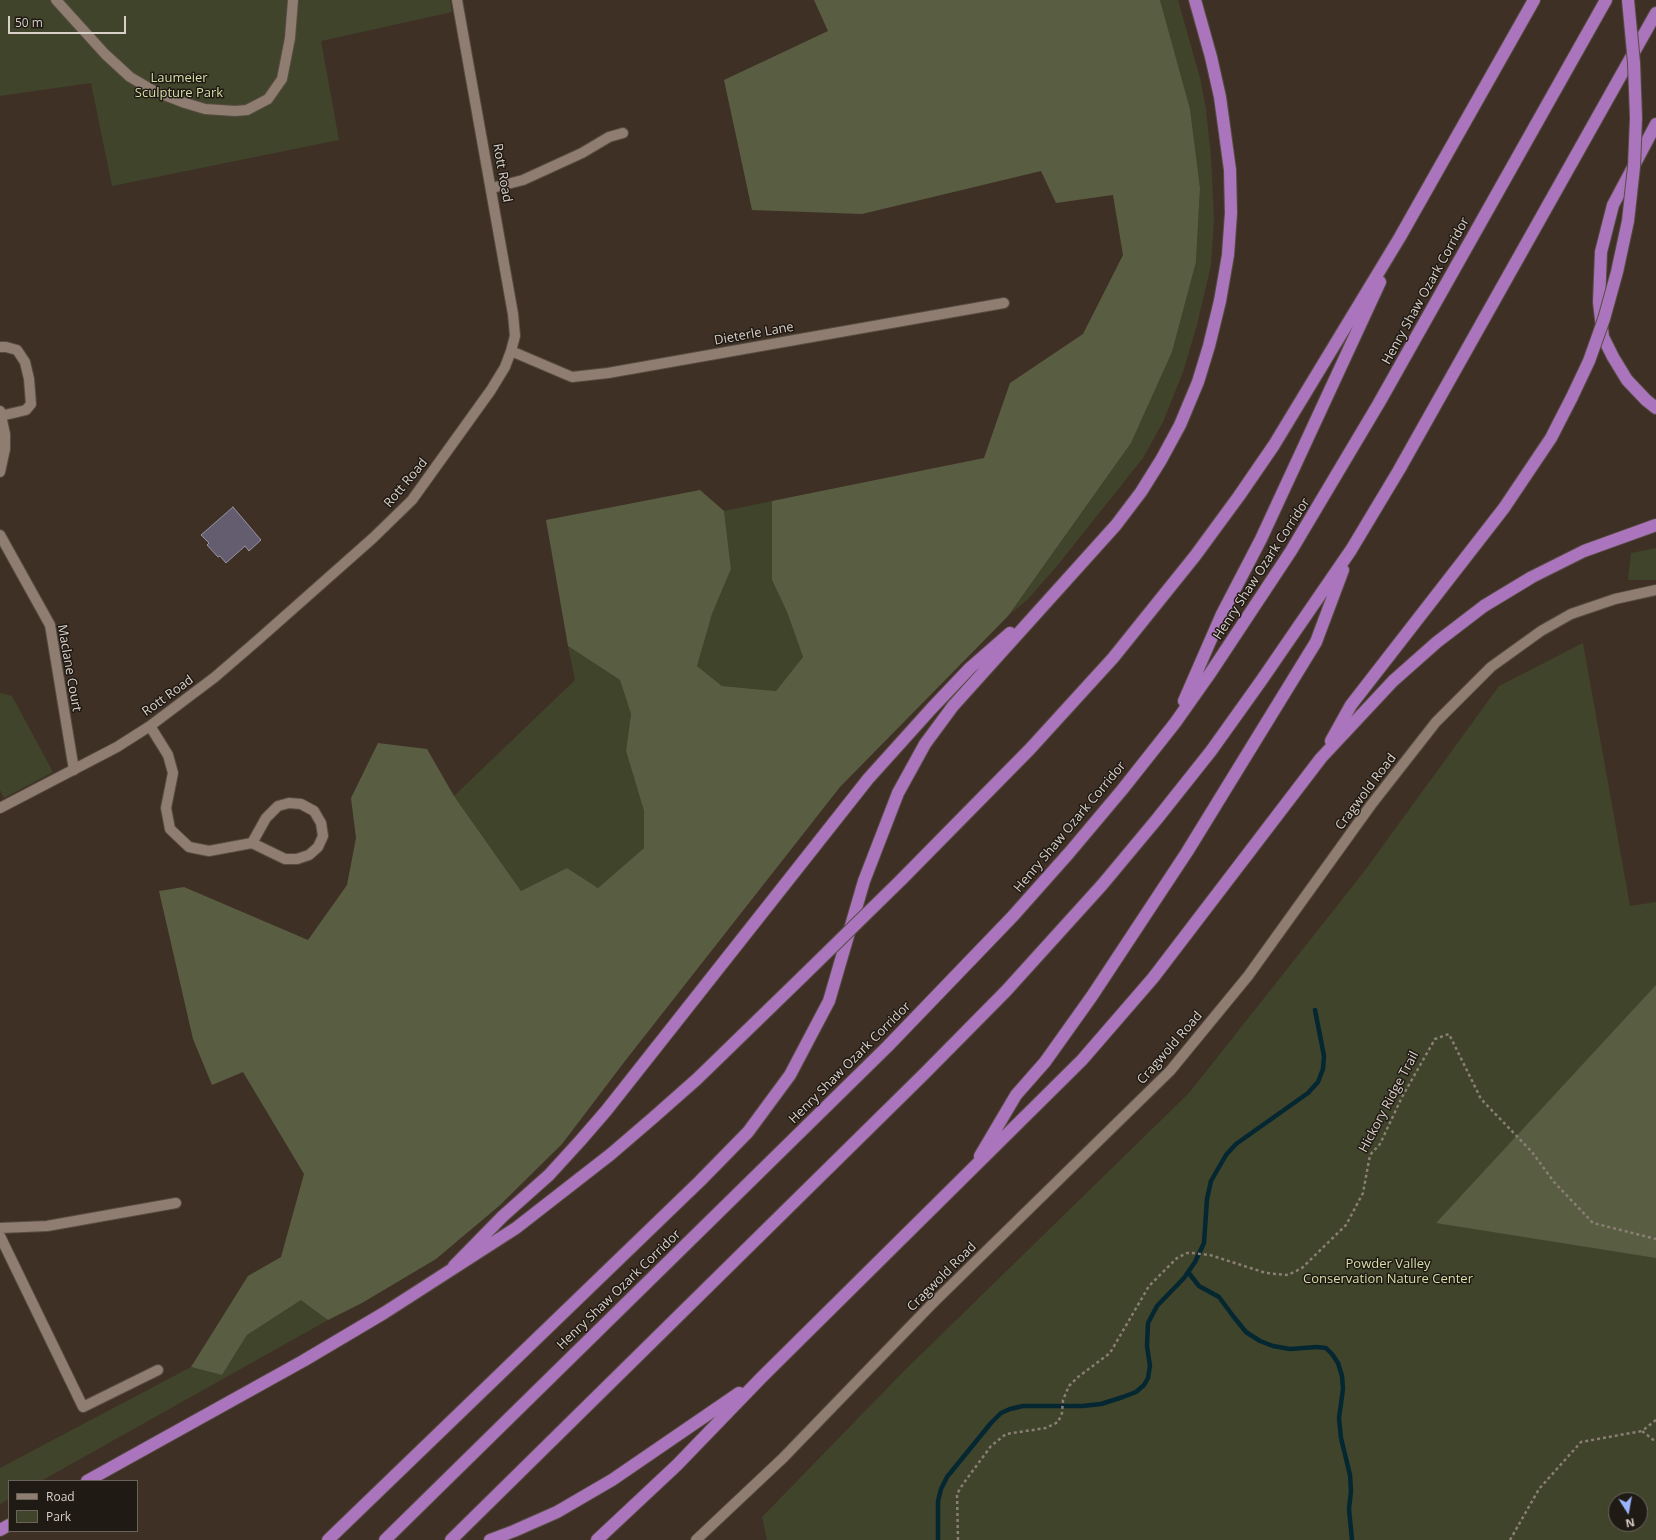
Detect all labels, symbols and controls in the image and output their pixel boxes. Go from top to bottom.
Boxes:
scale bar [10,8,128,34]
text: 50 m [15,14,43,31]
park label: Laumeier Sculpture Park [135,70,223,101]
street label: Rott Road [489,142,515,204]
street label: Henry Shaw Ozark Corridor [1379,215,1473,367]
street label: Dieterle Lane [713,319,795,349]
street label: Rott Road [381,455,431,511]
street label: Henry Shaw Ozark Corridor [1210,495,1314,643]
street label: Maclane Court [54,623,84,713]
street label: Rott Road [139,672,197,720]
street label: Cragwold Road [1332,751,1400,833]
street label: Henry Shaw Ozark Corridor [1011,758,1129,896]
street label: Henry Shaw Ozark Corridor [786,999,914,1127]
street label: Cragwold Road [1134,1008,1206,1088]
street label: Hickory Ridge Trail [1356,1049,1422,1155]
street label: Henry Shaw Ozark Corridor [554,1227,684,1353]
street label: Cragwold Road [904,1239,980,1315]
park label: Powder Valley Conservation Nature Center [1303,1256,1473,1287]
legend [8,1480,138,1532]
text: Road [46,1488,75,1505]
north arrow [1608,1492,1648,1532]
text: Park [46,1508,71,1525]
text: N [1624,1515,1636,1532]

